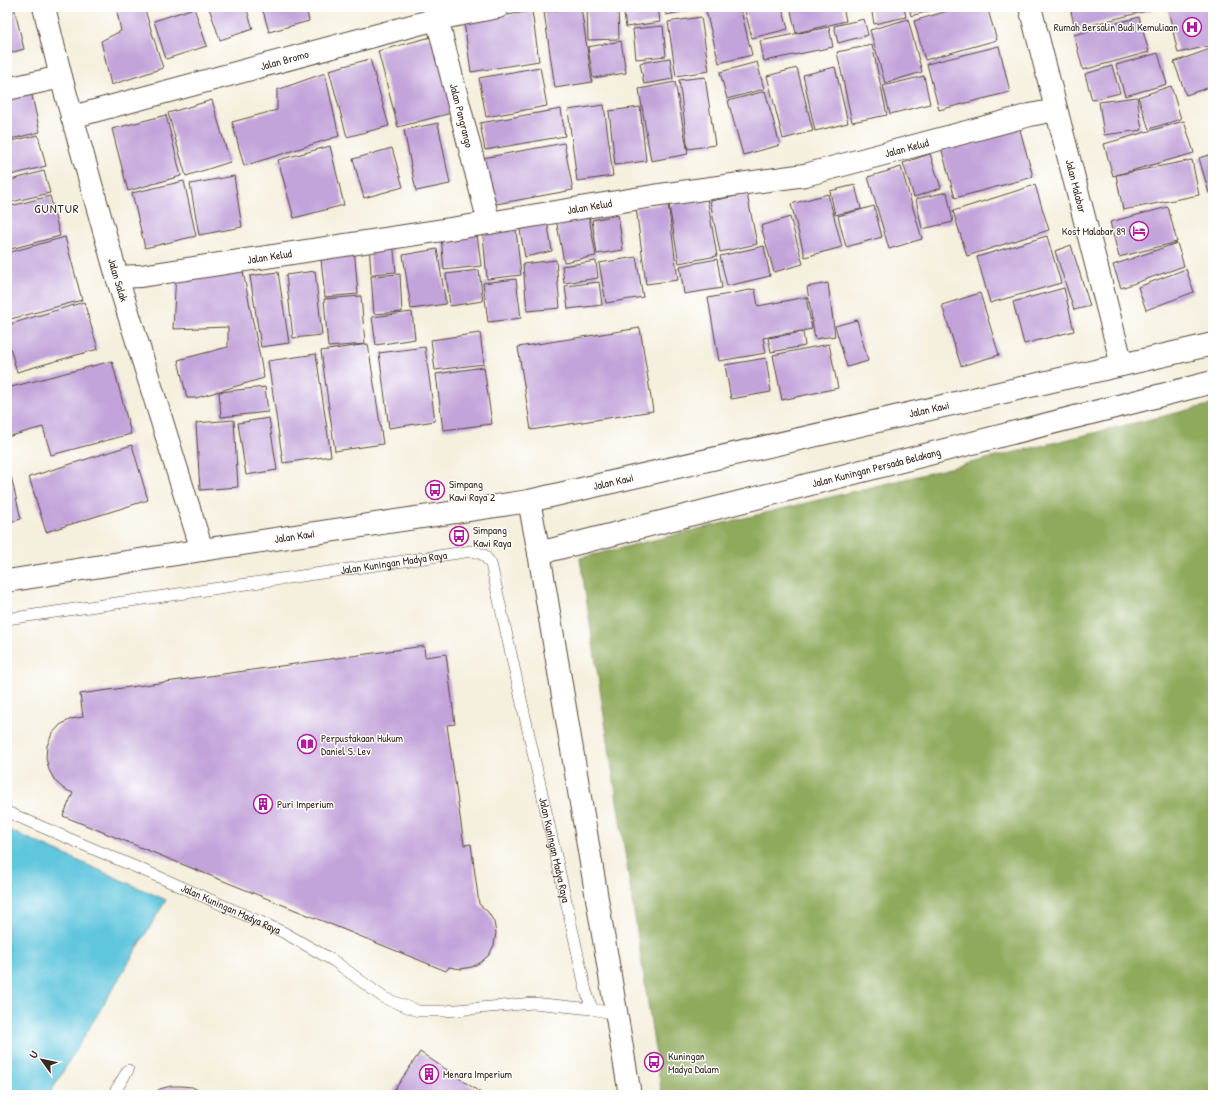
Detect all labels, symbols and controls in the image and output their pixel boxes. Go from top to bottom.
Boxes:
hospital icon: Rumah Bersalin Budi Kemuliaan [1181,16,1203,38]
place label: Rumah Bersalin Budi Kemuliaan [1054,20,1178,34]
street label: Jalan Bromo [259,47,311,73]
street label: Jalan Pangrango [447,82,477,150]
street label: Jalan Kelud [883,135,931,160]
street label: Jalan Malabar [1062,158,1090,215]
street label: Jalan Kelud [566,196,614,217]
district label: GUNTUR [34,199,80,217]
hotel icon: Kost Malabar 89 [1128,220,1150,242]
place label: Kost Malabar 89 [1062,224,1125,238]
street label: Jalan Kelud [246,246,293,267]
street label: Jalan Salak [105,257,131,304]
street label: Jalan Kawi [908,398,951,421]
street label: Jalan Kuningan Persada Belakang [811,444,942,490]
street label: Jalan Kawi [592,470,635,493]
place label: Simpang Kawi Raya 2 [449,477,495,504]
bus stop icon: Simpang Kawi Raya 2 [424,479,446,501]
place label: Simpang Kawi Raya [473,523,512,550]
bus stop icon: Simpang Kawi Raya [448,525,470,547]
street label: Jalan Kawi [273,526,316,546]
street label: Jalan Kuningan Madya Raya [340,548,449,577]
place label: Perpustakaan Hukum Daniel S. Lev [321,731,404,758]
library icon: Perpustakaan Hukum Daniel S. Lev [296,733,318,755]
building icon: Puri Imperium [252,793,274,815]
street label: Jalan Kuningan Madya Raya [536,796,573,905]
place label: Puri Imperium [277,797,334,811]
street label: Jalan Kuningan Madya Raya [179,881,284,937]
north arrow [22,1040,62,1080]
text: U [26,1048,41,1061]
place label: Kuningan Madya Dalam [668,1049,719,1076]
bus stop icon: Kuningan Madya Dalam [643,1051,665,1073]
building icon: Menara Imperium [418,1063,440,1085]
place label: Menara Imperium [443,1067,513,1081]

